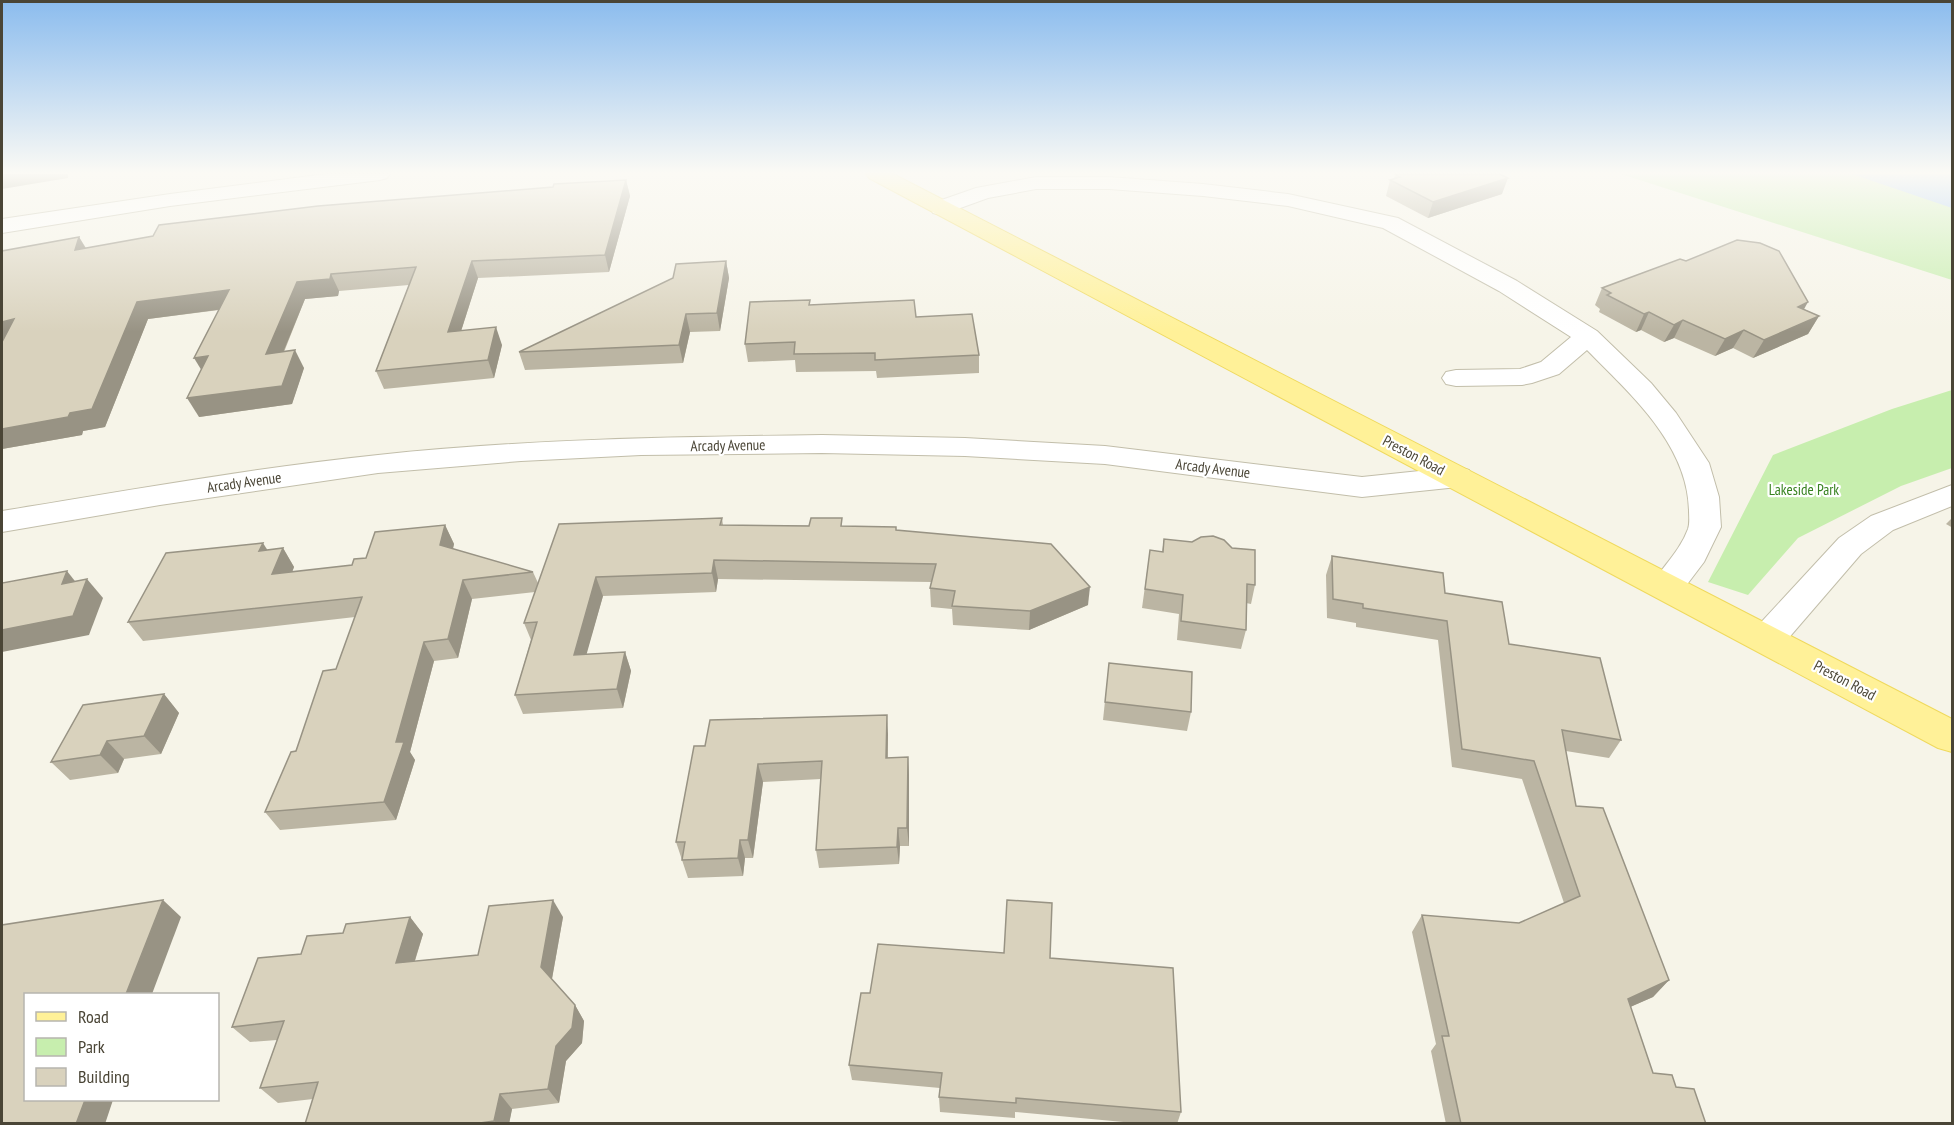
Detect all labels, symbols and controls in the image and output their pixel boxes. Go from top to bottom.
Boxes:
street label: Preston Road [1380,431,1448,479]
street label: Arcady Avenue [690,435,766,455]
street label: Arcady Avenue [1175,454,1251,482]
street label: Arcady Avenue [206,467,282,497]
park label: Lakeside Park [1769,480,1839,499]
street label: Preston Road [1811,656,1879,704]
legend [24,993,219,1101]
text: Road [78,1005,109,1028]
text: Park [78,1035,105,1058]
text: Building [78,1065,130,1088]

